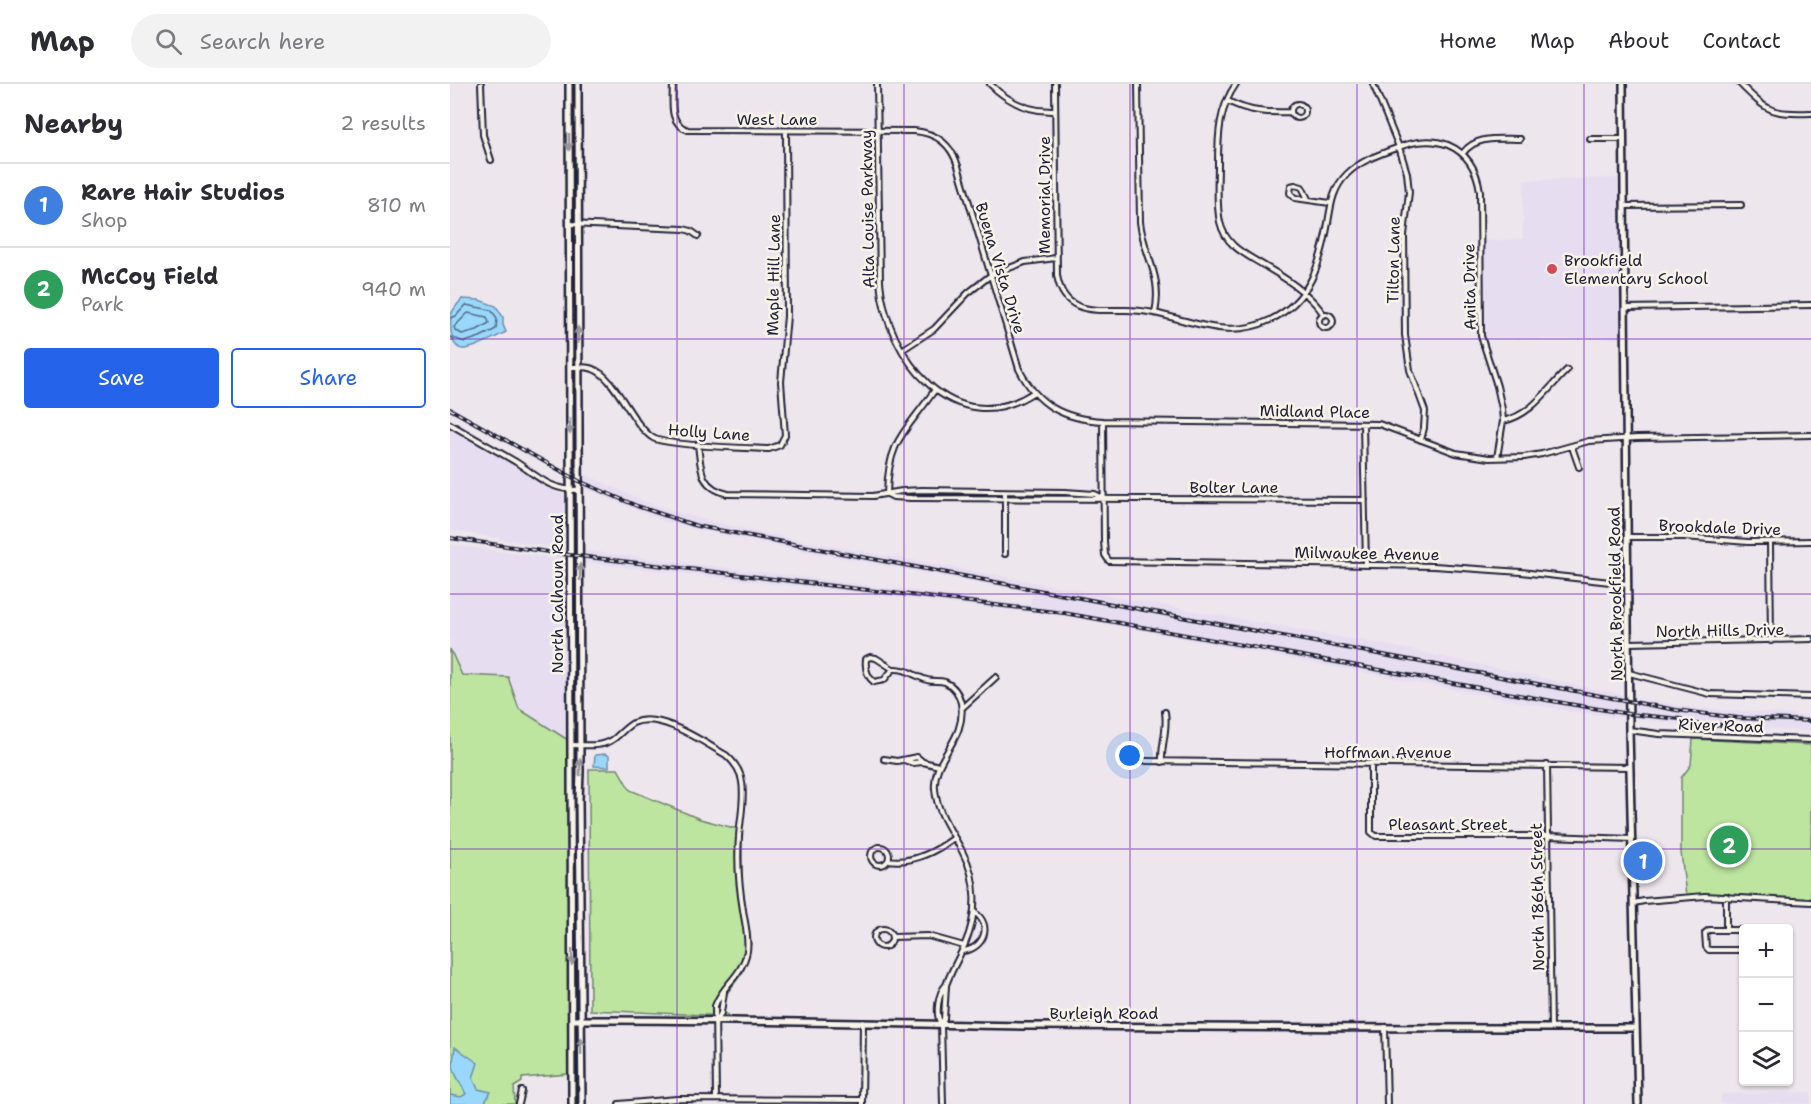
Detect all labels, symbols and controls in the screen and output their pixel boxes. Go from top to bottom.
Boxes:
search box [131,14,551,68]
text: Map [30,22,95,60]
icon: search [152,25,185,58]
text: Search here [200,27,325,56]
text: Home [1439,27,1497,55]
text: Map [1530,27,1575,55]
text: About [1608,27,1669,55]
text: Contact [1702,27,1781,55]
text: Nearby [24,106,123,141]
street label: West Lane [737,109,818,130]
text: 2 results [340,110,426,136]
street label: Alta Louise Parkway [856,130,879,288]
one-way arrow [564,133,574,152]
street label: Memorial Drive [1034,136,1055,254]
text: Rare Hair Studios [81,178,285,207]
text: 1 [39,192,48,218]
text: 810 m [367,192,426,218]
street label: Buena Vista Drive [971,200,1031,336]
text: Shop [81,207,128,233]
street label: Maple Hill Lane [762,214,785,336]
street label: Tilton Lane [1382,216,1405,304]
street label: Anita Drive [1458,243,1481,331]
place label: Brookfield Elementary School [1564,250,1708,289]
text: McCoy Field [81,262,219,291]
marker: Brookfield Elementary School [1545,262,1559,276]
text: 2 [37,276,51,302]
text: 940 m [361,276,426,302]
text: Park [81,291,124,317]
one-way arrow [573,325,583,344]
button: Save [24,348,219,408]
button: Share [231,348,426,408]
street label: Midland Place [1260,400,1370,423]
one-way arrow [565,416,575,435]
street label: Holly Lane [667,419,751,446]
street label: Bolter Lane [1189,477,1279,498]
street label: North Brookfield Road [1603,506,1628,682]
street label: North Calhoun Road [547,514,568,674]
street label: Brookdale Drive [1658,515,1782,540]
street label: Milwaukee Avenue [1294,542,1440,565]
one-way arrow [575,562,585,581]
street label: North Hills Drive [1655,619,1785,642]
street label: River Road [1678,714,1764,737]
your location [1115,741,1144,770]
street label: Hoffman Avenue [1324,742,1452,763]
one-way arrow [575,757,585,776]
street label: Pleasant Street [1388,814,1508,835]
pin: 2 [1710,822,1748,867]
street label: North 186th Street [1526,823,1549,971]
pin: 1 [1624,838,1662,884]
map controls [1739,924,1793,1086]
button: + [1739,924,1793,978]
one-way arrow [567,947,576,966]
button: − [1739,978,1793,1032]
street label: Burleigh Road [1050,1003,1158,1024]
button: layers [1739,1032,1793,1086]
one-way arrow [576,1036,586,1055]

